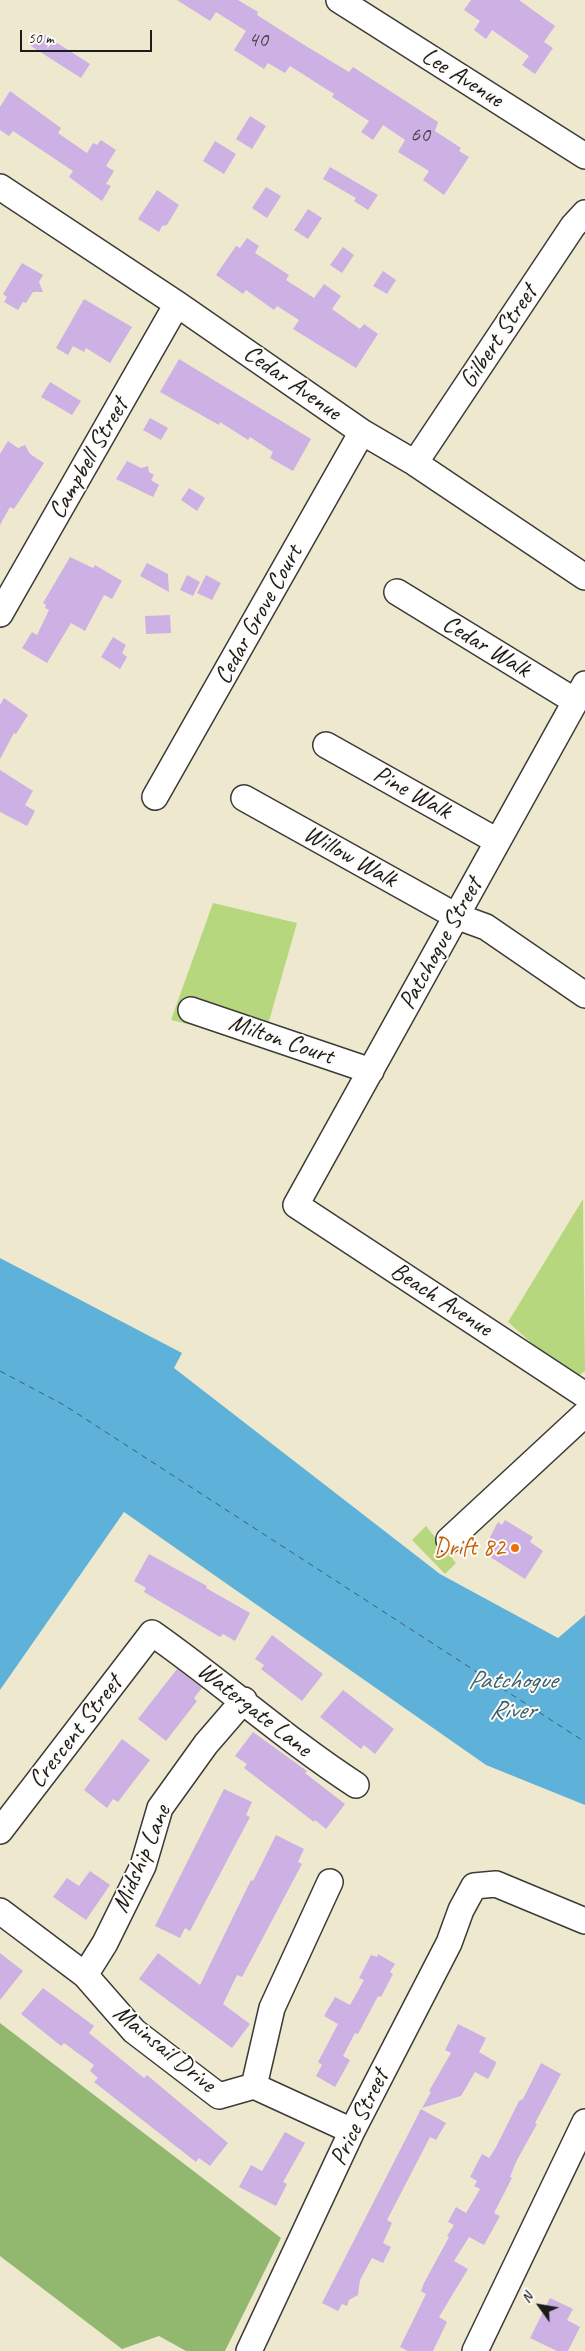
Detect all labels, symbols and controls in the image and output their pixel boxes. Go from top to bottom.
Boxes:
scale bar [22,20,155,52]
house number: 40 [248,27,268,53]
text: 50 m [28,29,54,48]
street label: Lee Avenue [416,41,508,115]
house number: 60 [410,122,430,148]
street label: Gilbert Street [454,280,544,394]
street label: Cedar Avenue [237,339,347,427]
street label: Campbell Street [42,393,136,525]
street label: Cedar Grove Court [208,540,310,690]
street label: Cedar Walk [437,609,535,685]
street label: Pine Walk [368,759,456,827]
street label: Willow Walk [298,819,402,895]
street label: Patchogue Street [393,873,489,1015]
street label: Milton Court [225,1008,337,1072]
street label: Beach Avenue [385,1256,497,1344]
place label: Drift 82 [433,1533,505,1563]
marker: Drift 82 [509,1542,521,1554]
street label: Watergate Lane [191,1656,317,1764]
water label: Patchogue River [468,1665,556,1726]
street label: Crescent Street [23,1670,129,1794]
street label: Midship Lane [106,1801,178,1917]
street label: Mainsail Drive [107,1998,221,2100]
street label: Price Street [324,2065,396,2171]
north arrow [515,2281,565,2331]
text: N [517,2290,536,2306]

